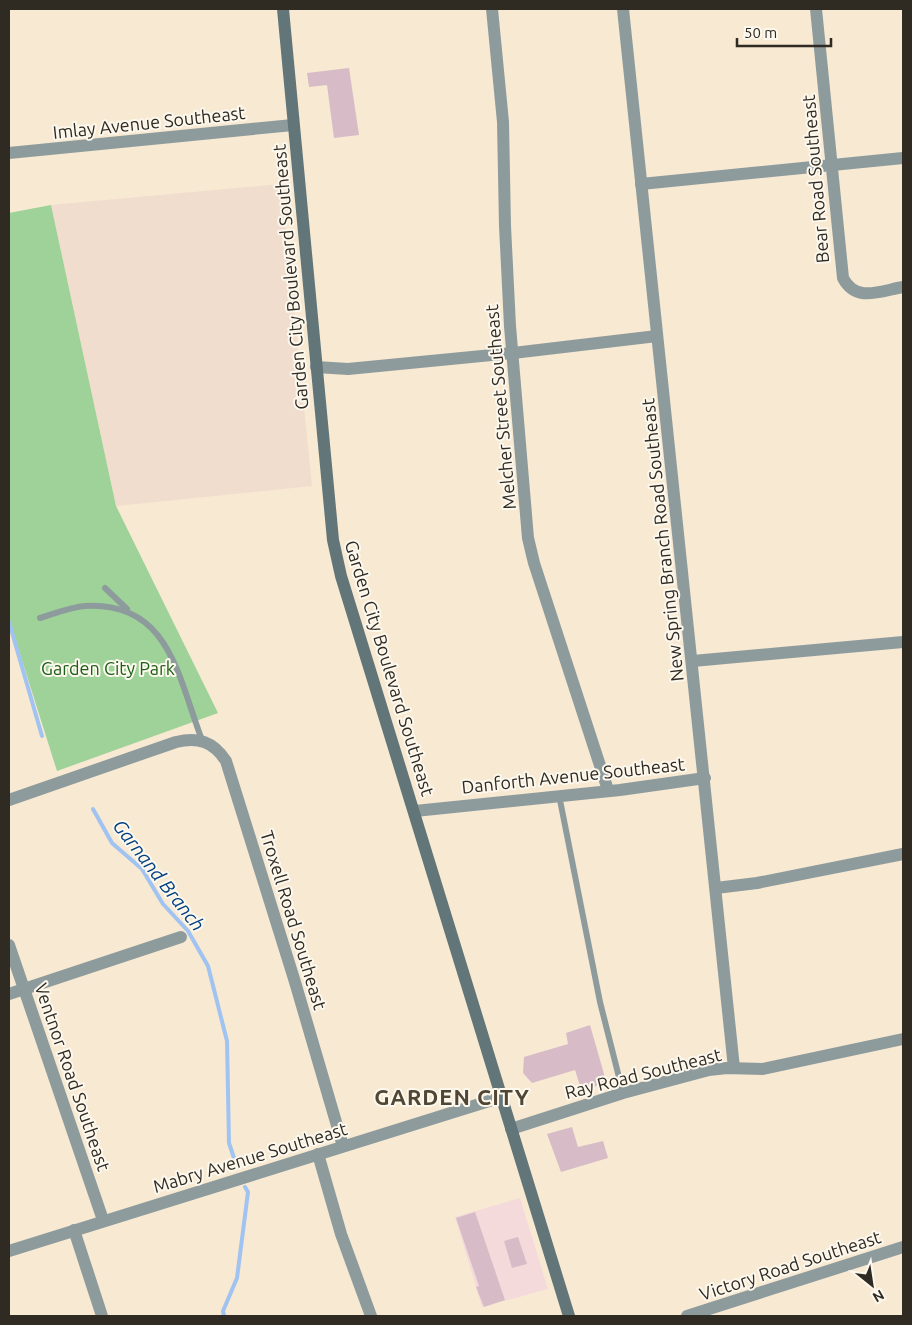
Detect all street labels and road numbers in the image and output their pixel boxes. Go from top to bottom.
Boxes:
street label: Bear Road Southeast [798,94,832,264]
street label: Imlay Avenue Southeast [52,102,246,142]
street label: Garden City Boulevard Southeast [268,144,312,410]
street label: Melcher Street Southeast [481,304,519,510]
street label: New Spring Branch Road Southeast [637,397,687,683]
street label: Garden City Boulevard Southeast [342,538,438,798]
street label: Danforth Avenue Southeast [460,753,686,797]
street label: Troxell Road Southeast [257,828,331,1012]
street label: Ventnor Road Southeast [31,981,115,1173]
street label: Ray Road Southeast [563,1044,723,1102]
street label: Mabry Avenue Southeast [151,1118,349,1196]
street label: Victory Road Southeast [697,1226,883,1304]

